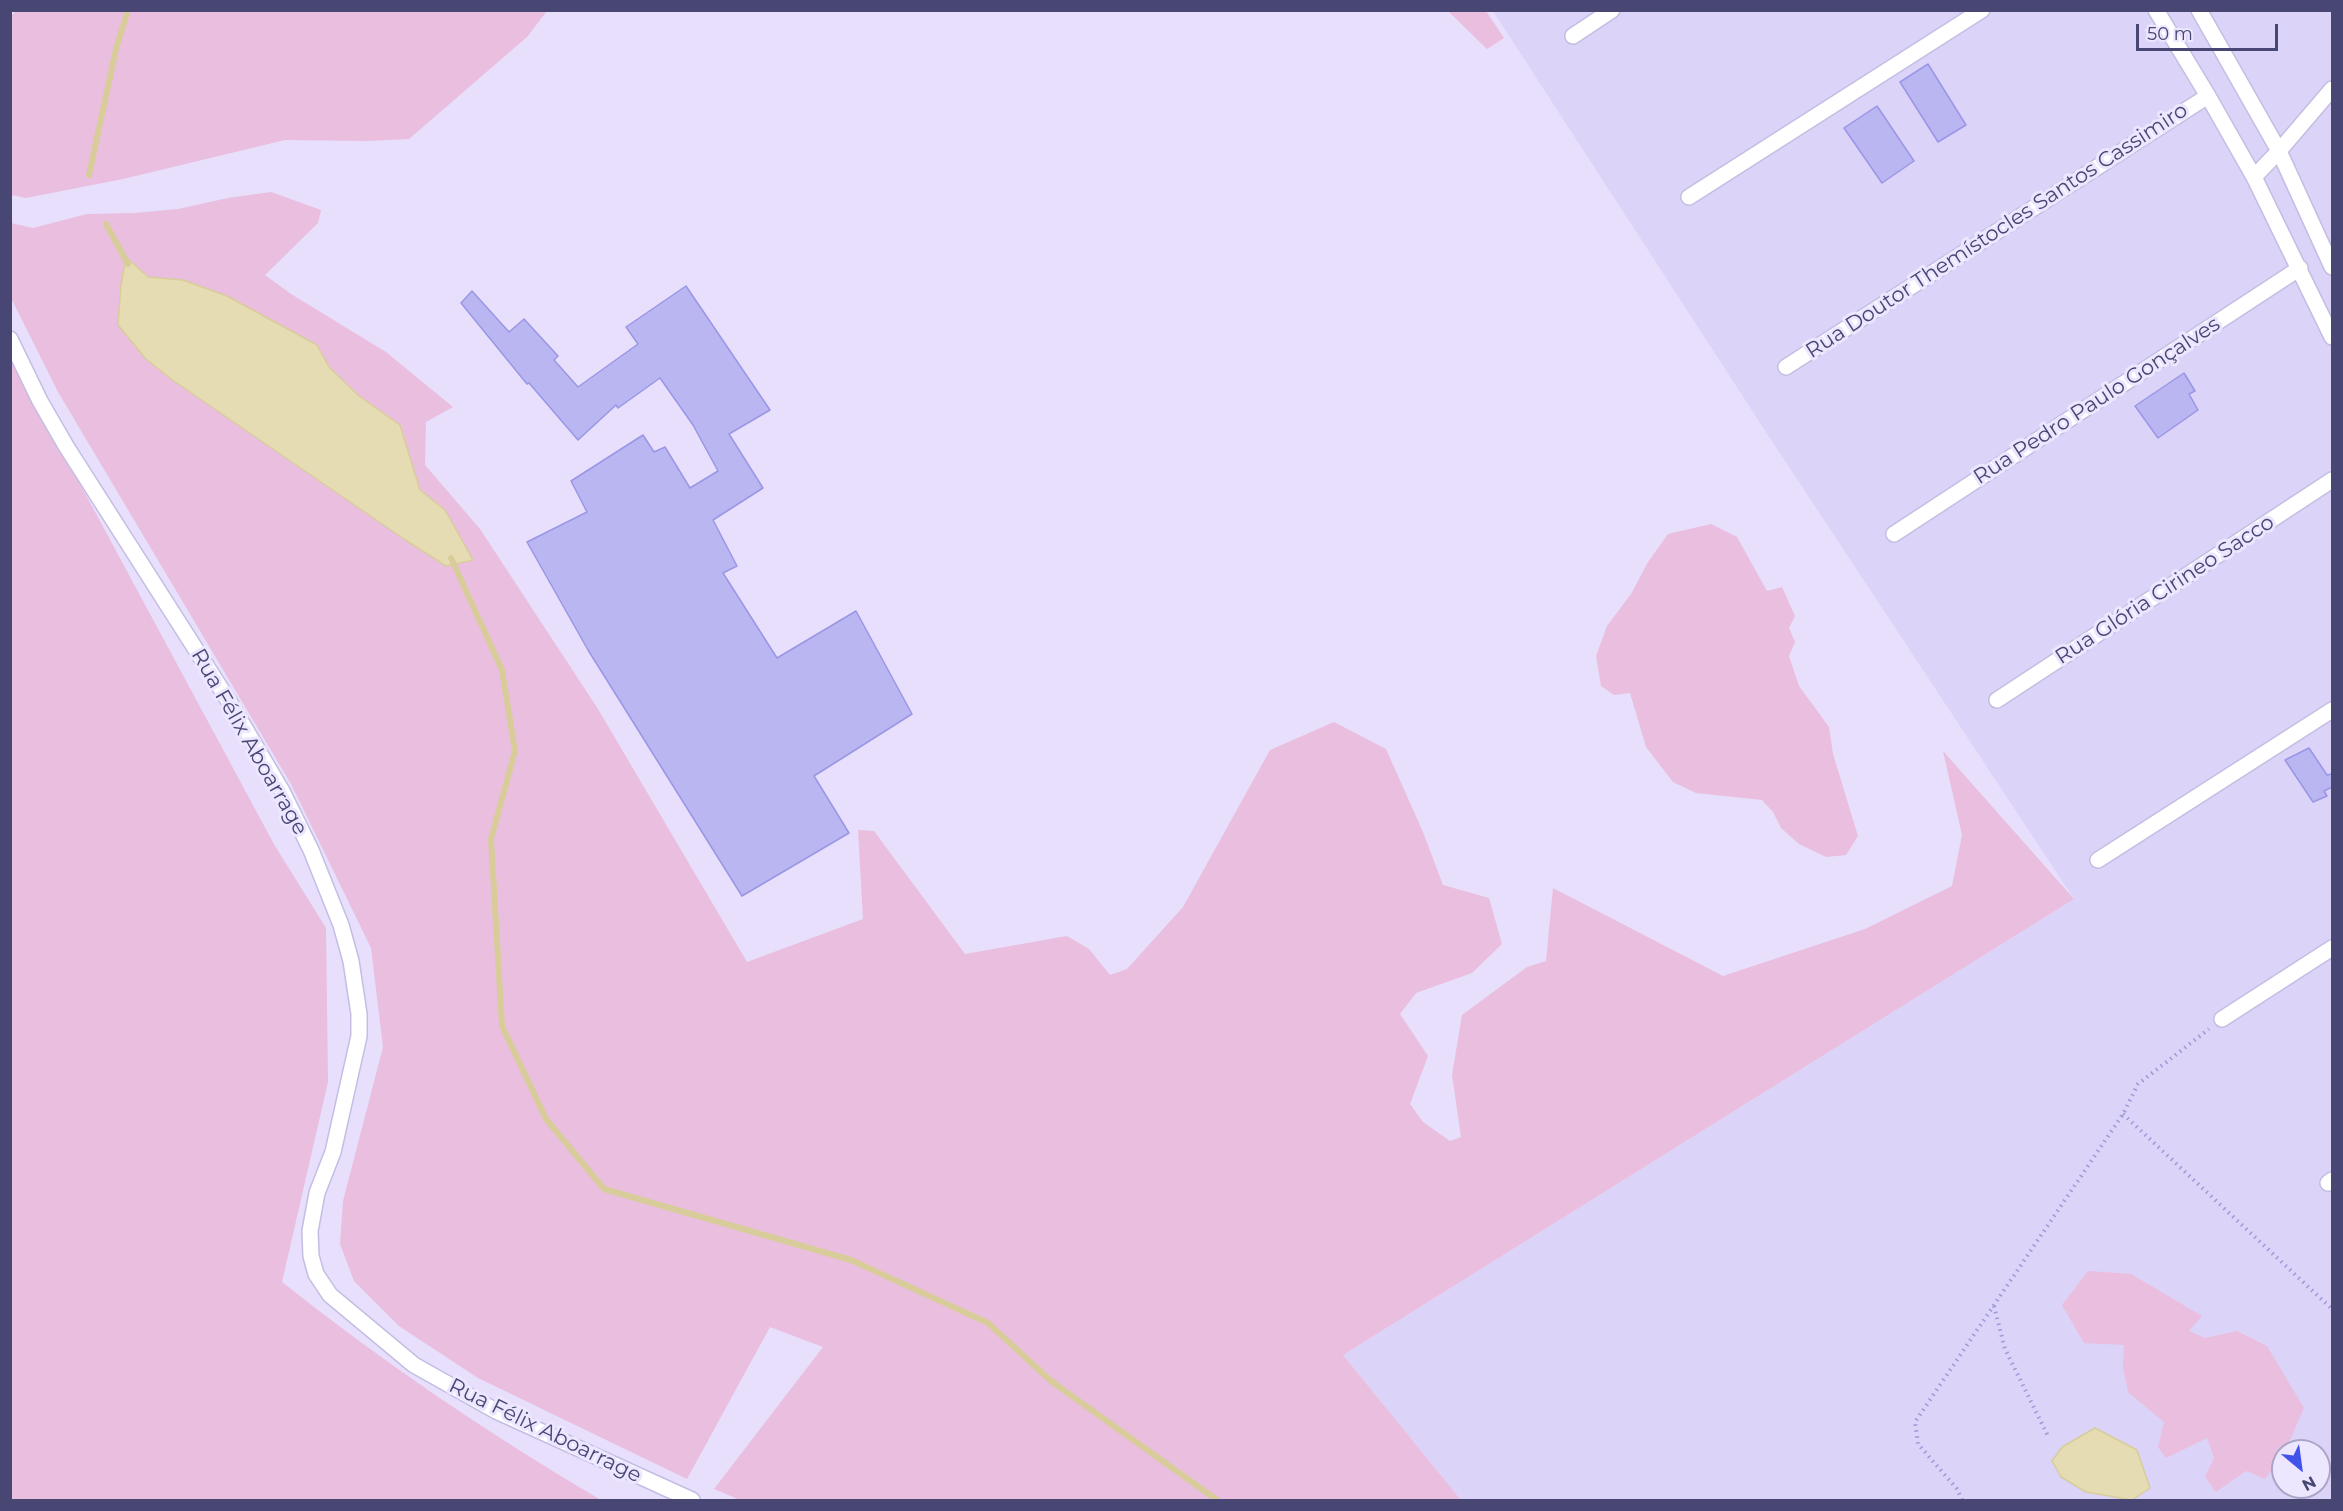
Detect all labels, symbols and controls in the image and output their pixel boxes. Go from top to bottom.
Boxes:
scale bar [2139,12,2282,50]
text: 50 m [2147,23,2193,45]
street label: Rua Doutor Themístocles Santos Cassimiro [1801,98,2193,364]
street label: Rua Pedro Paulo Gonçalves [1969,312,2225,490]
street label: Rua Glória Cirineo Sacco [2051,510,2279,670]
street label: Rua Félix Aboarrage [185,644,313,840]
street label: Rua Félix Aboarrage [445,1373,645,1489]
north arrow [2271,1439,2331,1499]
text: N [2299,1472,2319,1495]

